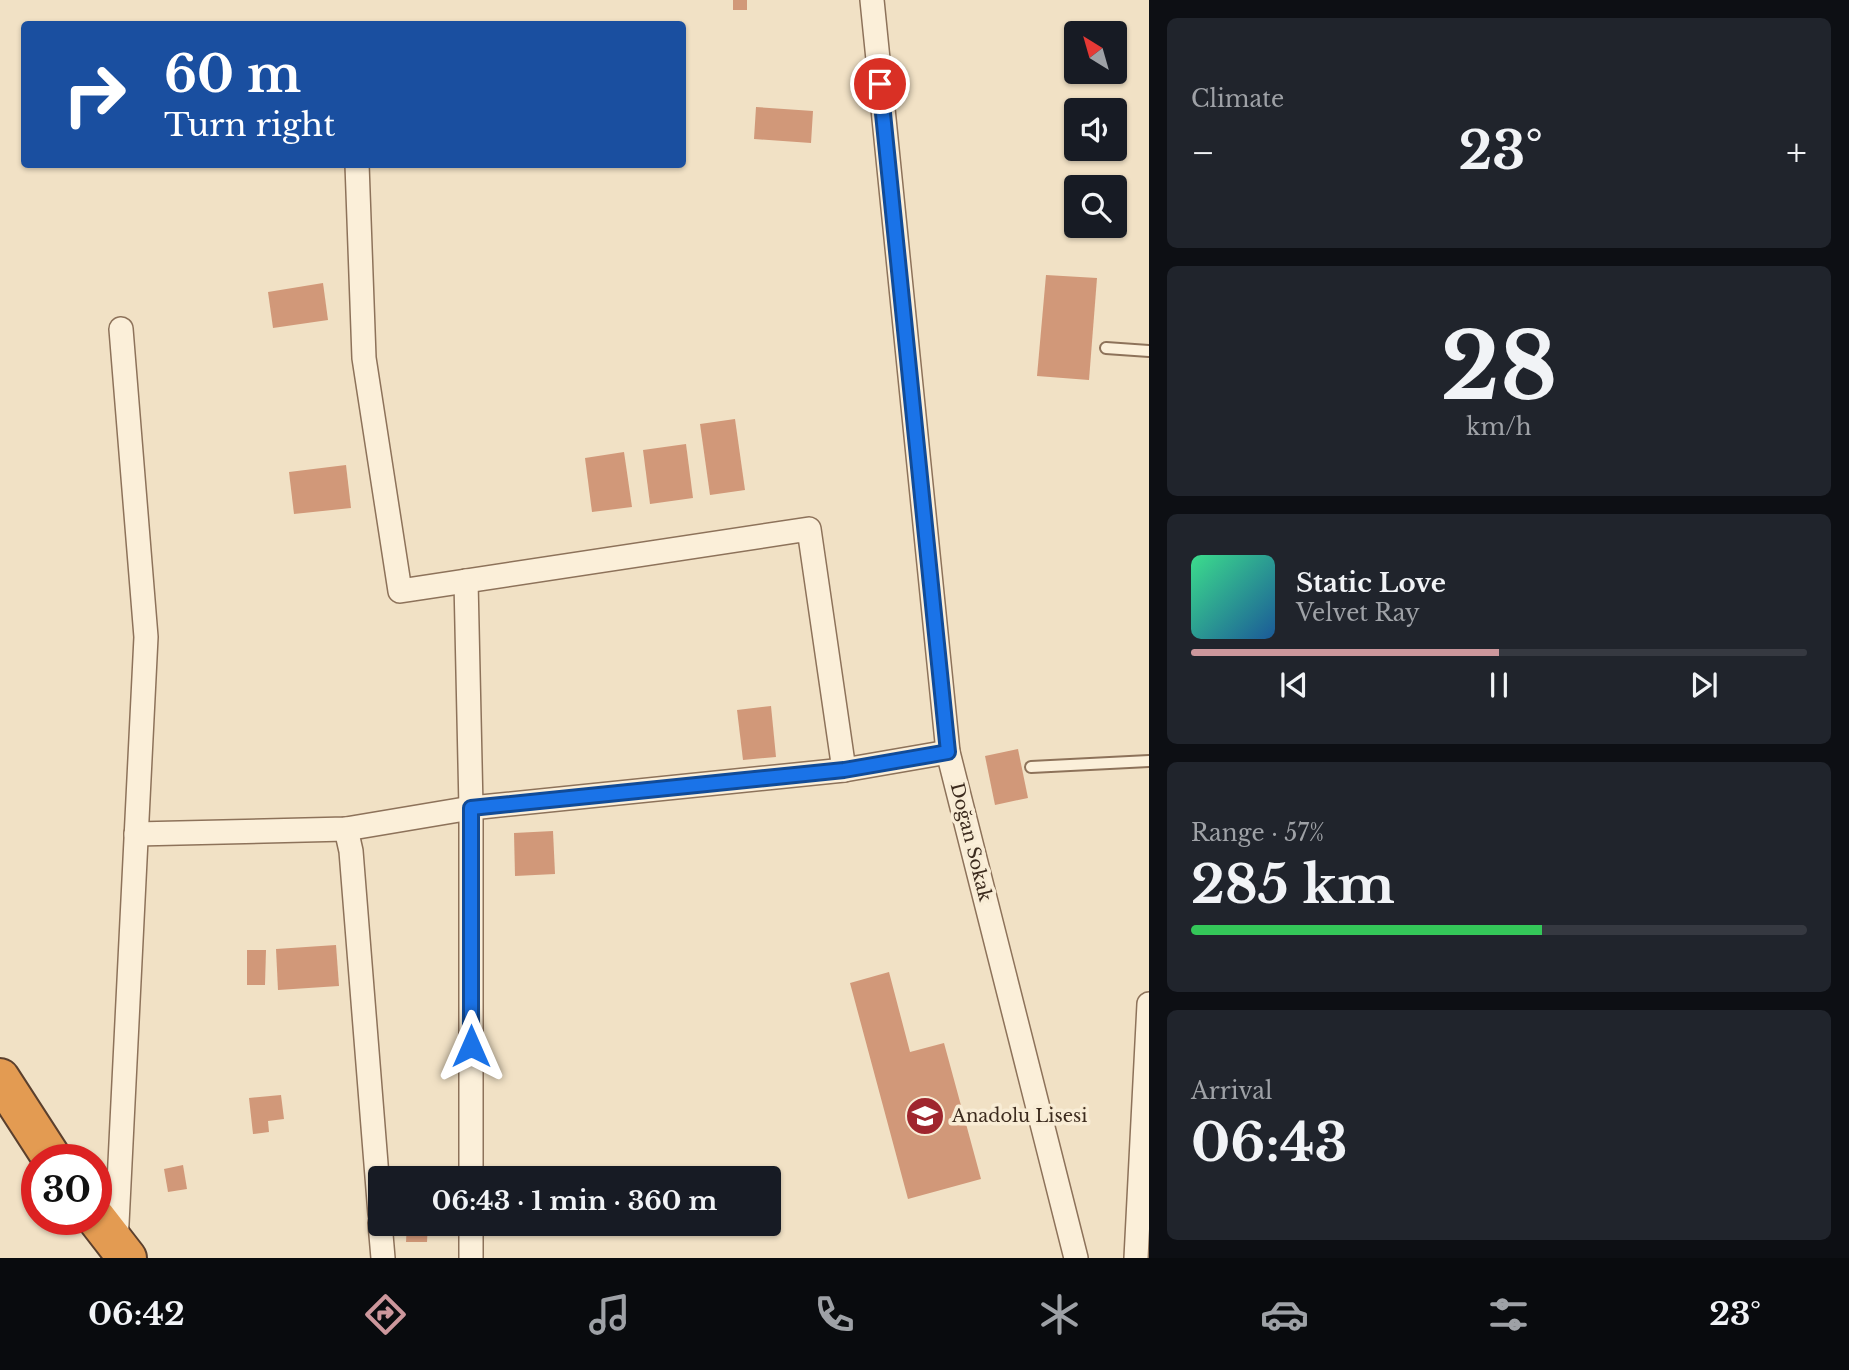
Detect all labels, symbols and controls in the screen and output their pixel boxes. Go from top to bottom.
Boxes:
north arrow [1064,21,1127,84]
map controls [1064,21,1127,238]
text: 60 m [164,44,301,105]
icon: right [49,49,140,140]
pin [850,54,910,114]
icon: arrive [861,65,899,103]
text: Climate [1191,85,1284,113]
button: sound [1064,98,1127,161]
text: Turn right [164,105,335,145]
text: 23° [1458,119,1543,183]
text: − [1191,129,1215,176]
text: + [1786,129,1807,176]
button: search [1064,175,1127,238]
text: 28 [1440,311,1558,424]
text: km/h [1466,413,1532,441]
text: Static Love [1296,567,1446,599]
text: Velvet Ray [1296,599,1420,627]
icon: previous [1275,666,1313,704]
icon: pause [1480,666,1518,704]
icon: next [1685,666,1723,704]
street label: Doğan Sokak [946,780,996,904]
text: Range · 57% [1191,819,1324,847]
text: 285 km [1191,853,1395,917]
position arrow [434,1009,508,1083]
text: Arrival [1191,1077,1272,1105]
school or university icon: Anadolu Lisesi [904,1095,946,1137]
place label: Anadolu Lisesi [951,1105,1087,1127]
text: 06:43 [1191,1111,1348,1175]
speed limit sign: 30 [21,1144,112,1235]
text: 06:43 · 1 min · 360 m [432,1185,717,1217]
icon: directions [361,1290,410,1339]
icon: music [585,1290,634,1339]
icon: phone [810,1290,859,1339]
icon: climate [1035,1290,1084,1339]
icon: car [1260,1290,1309,1339]
icon: filters [1484,1290,1533,1339]
text: 06:42 [88,1294,185,1334]
text: 23° [1709,1294,1761,1334]

